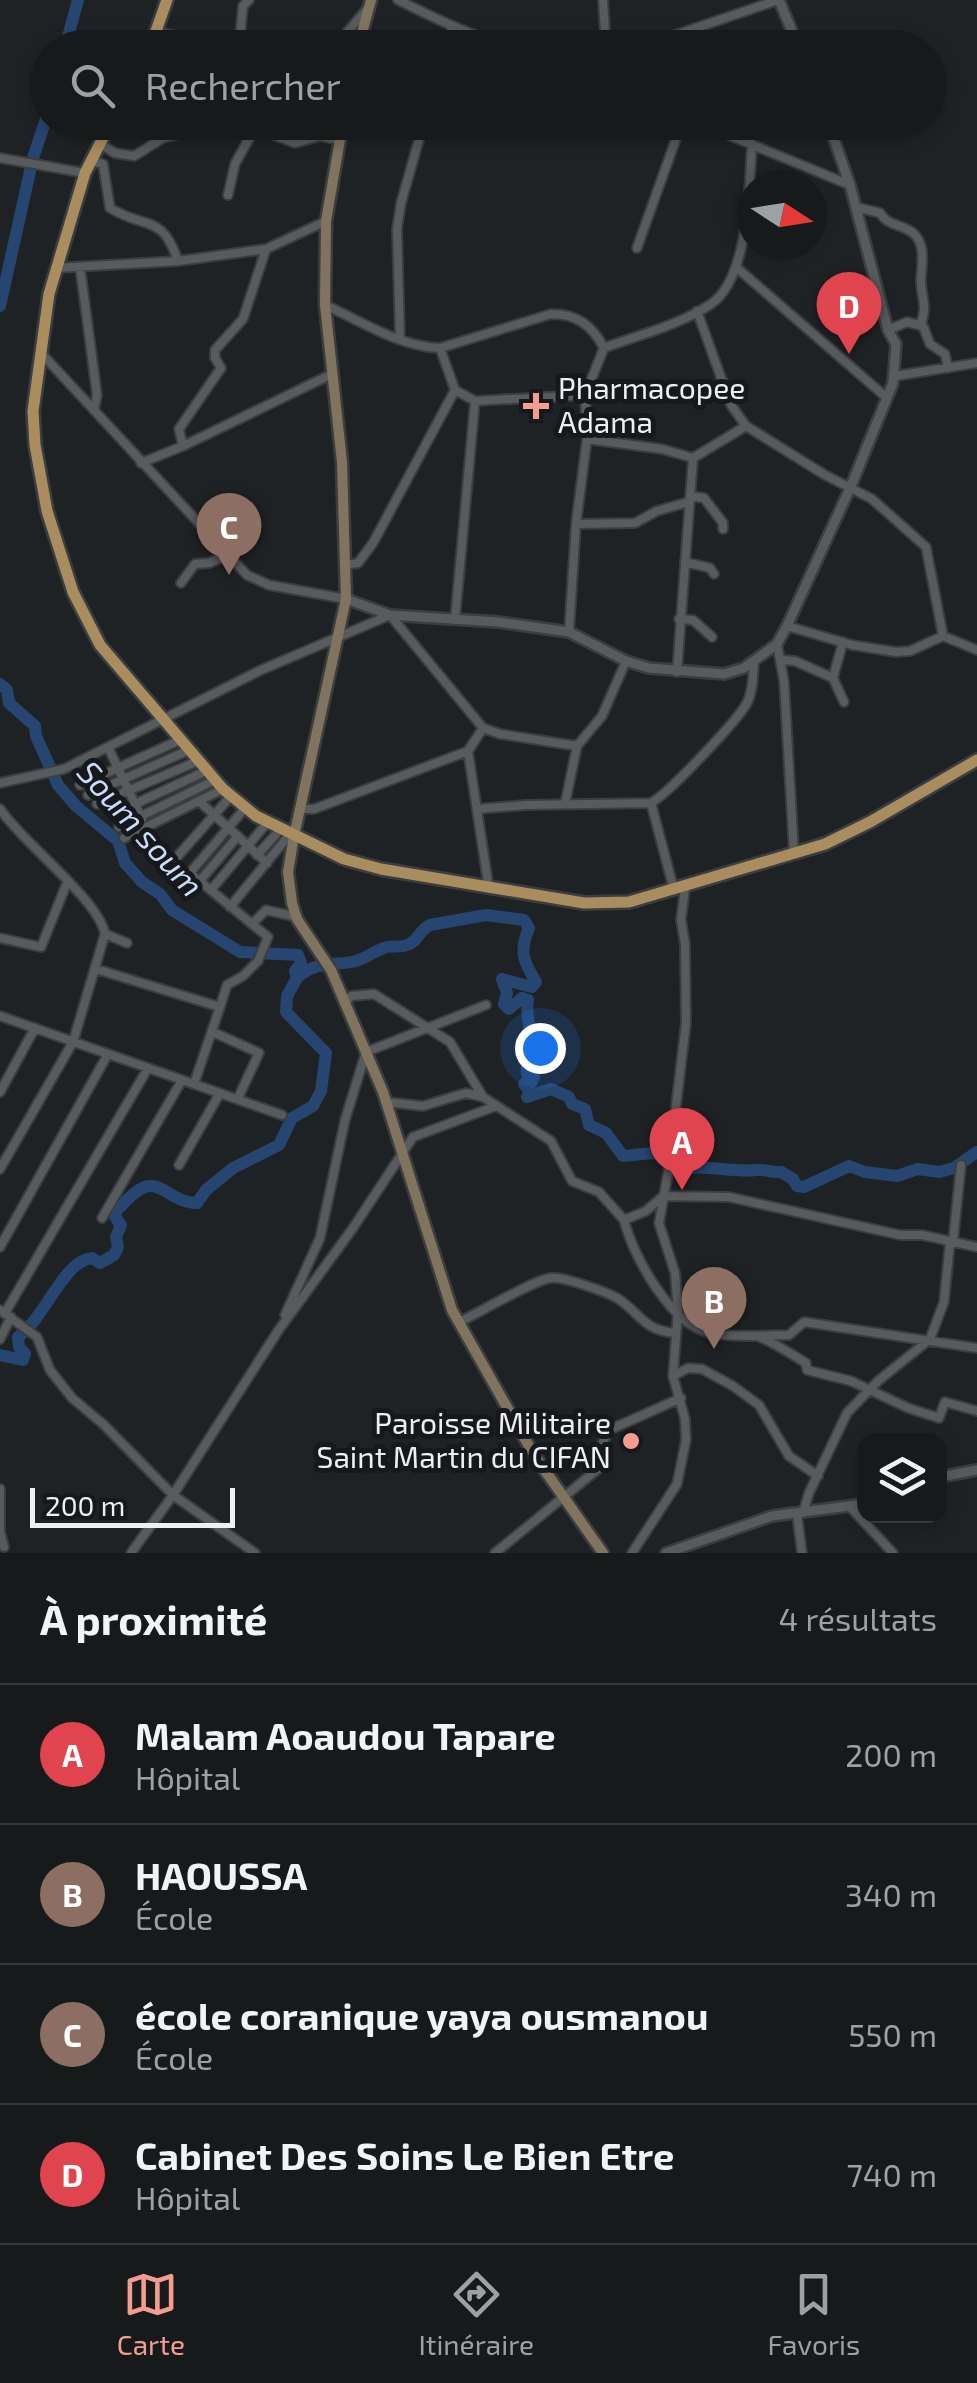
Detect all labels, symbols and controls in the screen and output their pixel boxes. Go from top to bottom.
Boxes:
search box [30,30,947,140]
icon: search [65,58,120,113]
text: Rechercher [145,62,341,108]
north arrow [737,170,827,260]
pin: D [816,272,882,354]
place label: Pharmacopee Adama [558,369,745,439]
marker: Pharmacopee Adama [523,393,549,419]
pin: C [196,492,262,575]
water label: Soum soum [71,752,212,903]
your location [515,1023,566,1074]
pin: A [650,1108,714,1190]
pin: B [682,1266,746,1349]
place label: Paroisse Militaire Saint Martin du CIFAN [317,1404,611,1474]
marker: Paroisse Militaire Saint Martin du CIFAN [620,1430,642,1452]
map controls [857,1433,947,1523]
button: layers [857,1433,947,1523]
scale bar [30,1483,235,1528]
text: 200 m [45,1488,125,1522]
text: À proximité [40,1593,267,1643]
text: 4 résultats [779,1599,937,1637]
text: Malam Aoaudou Tapare [135,1712,556,1758]
text: A [62,1735,83,1773]
text: 200 m [845,1735,937,1773]
text: Hôpital [135,1758,240,1796]
text: HAOUSSA [135,1852,307,1898]
text: B [62,1875,83,1913]
text: 340 m [845,1875,937,1913]
text: École [135,1898,213,1936]
text: école coranique yaya ousmanou [135,1992,708,2038]
text: C [63,2015,82,2053]
text: 550 m [848,2015,937,2053]
text: École [135,2038,213,2076]
text: Cabinet Des Soins Le Bien Etre [135,2132,674,2178]
text: D [62,2155,83,2193]
text: 740 m [846,2155,937,2193]
text: Hôpital [135,2178,240,2216]
tab: Carte [117,2267,185,2361]
tab: Itinéraire [418,2267,534,2361]
tab: Favoris [767,2267,860,2361]

